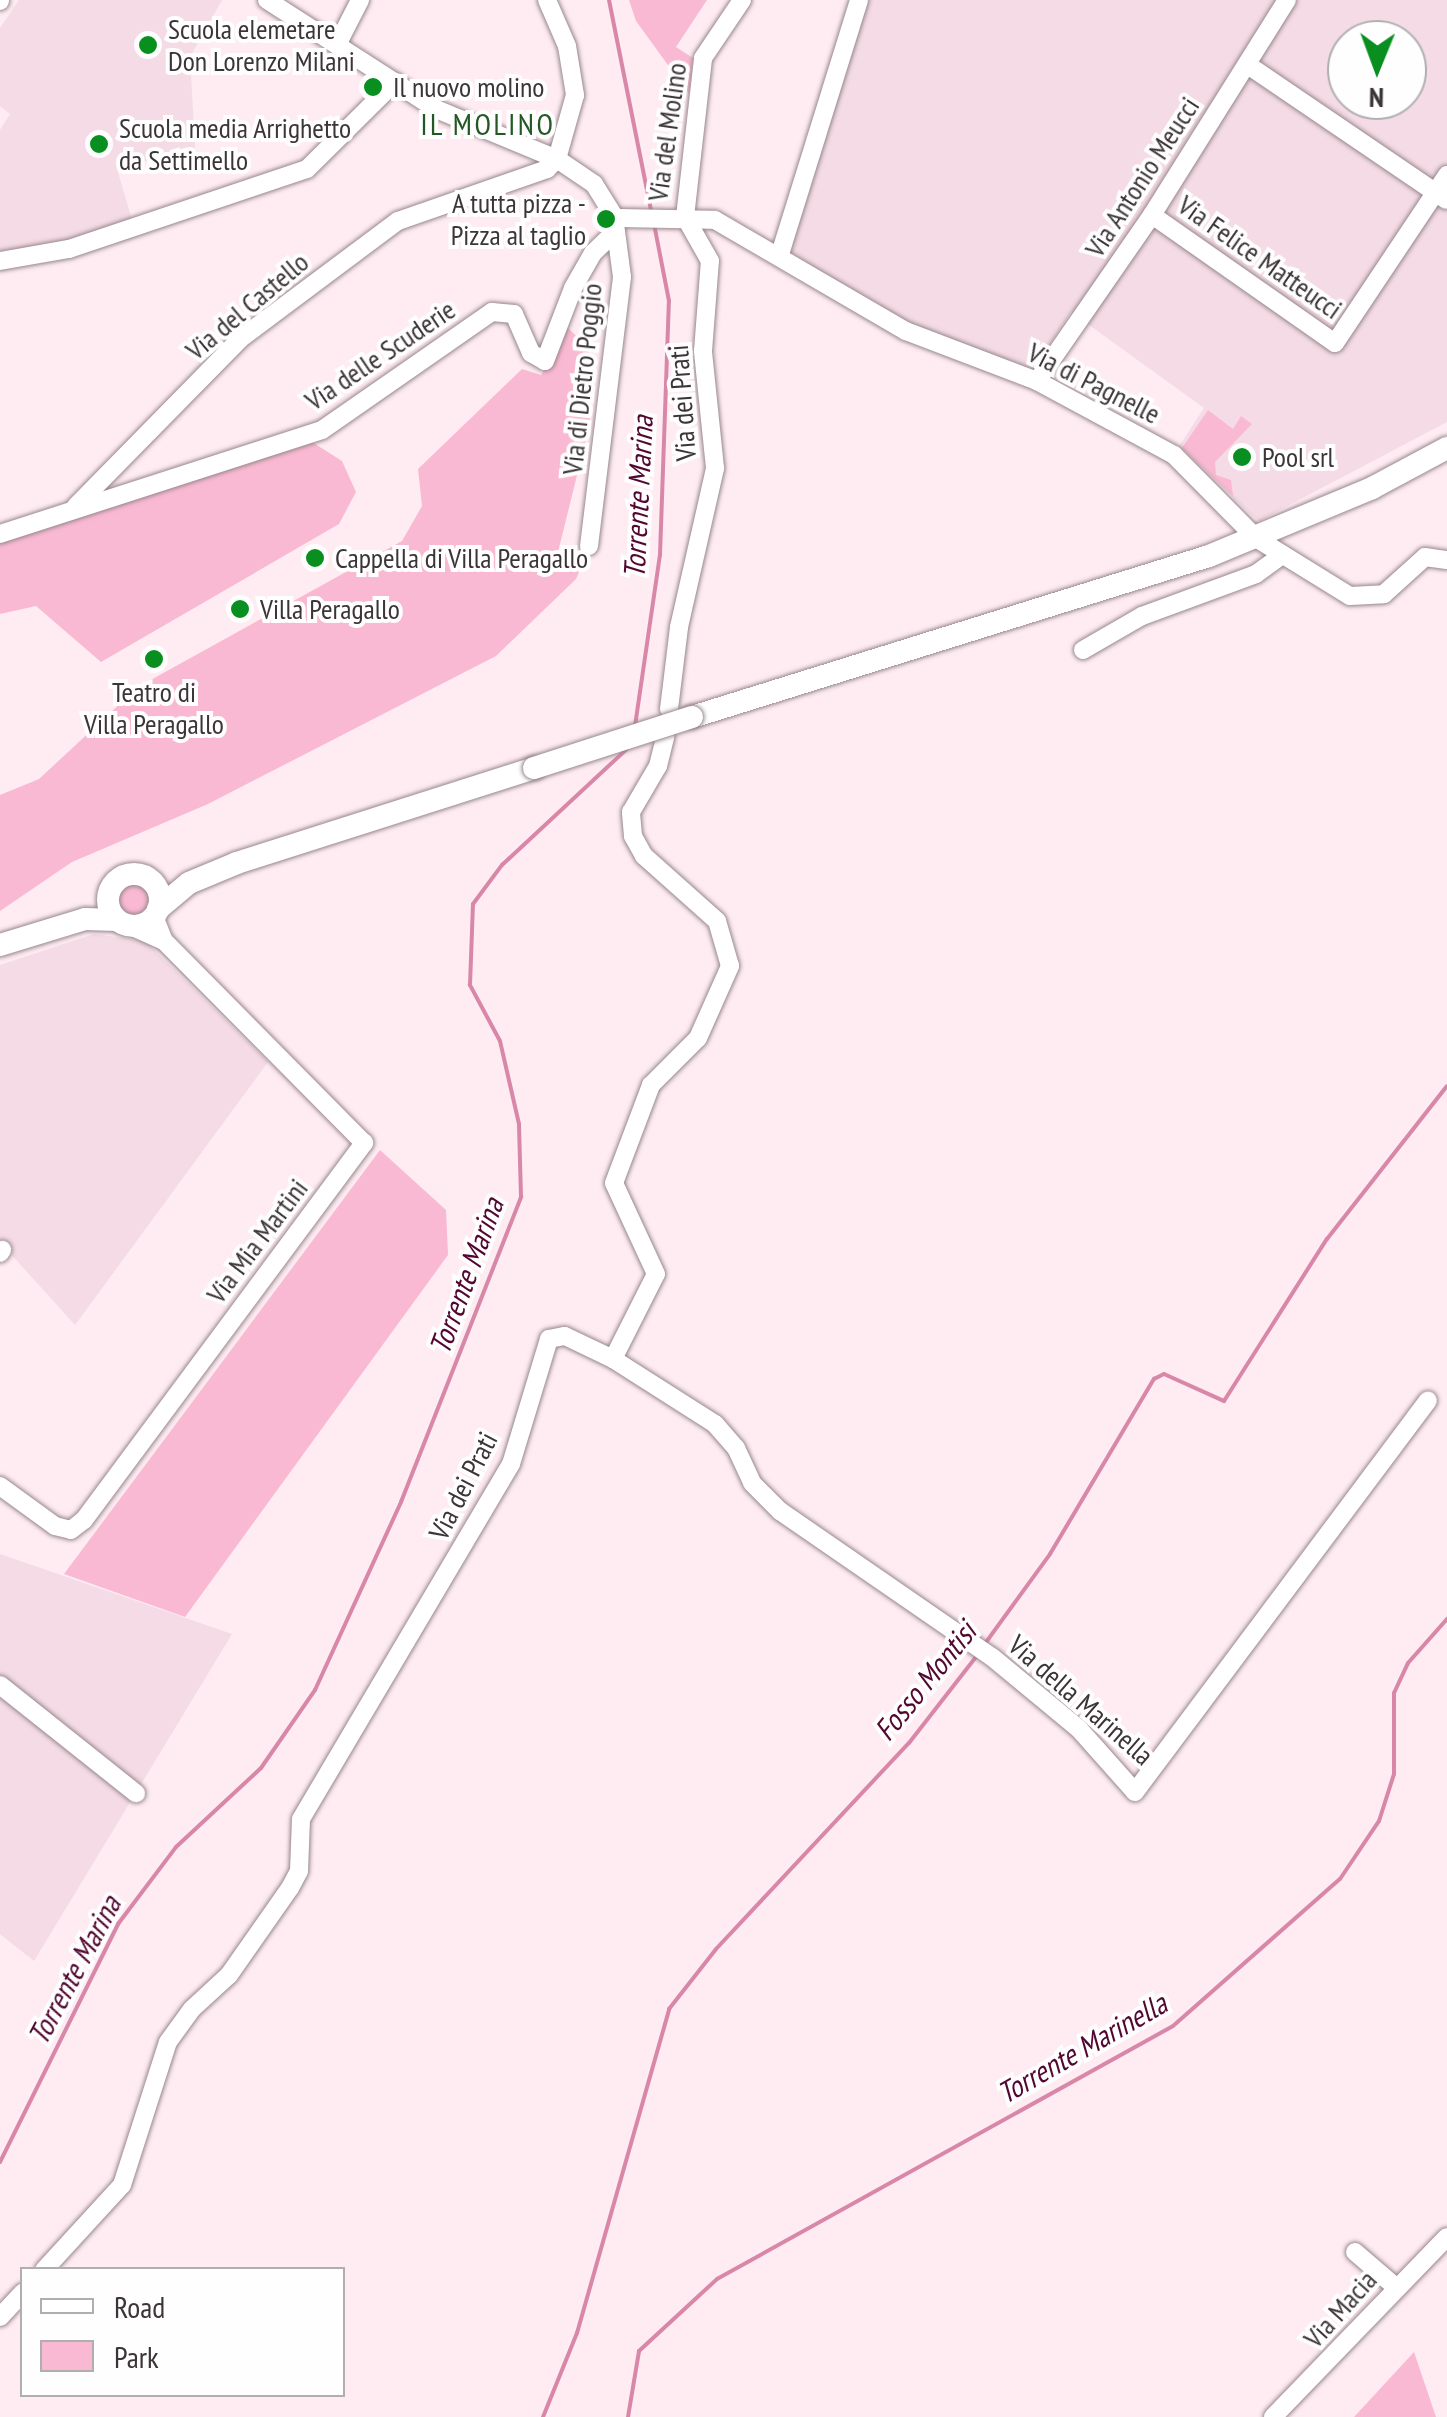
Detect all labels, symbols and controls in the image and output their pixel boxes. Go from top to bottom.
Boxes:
place label: Scuola elemetare Don Lorenzo Milani [168,12,355,78]
north arrow [1327,20,1427,120]
marker: Scuola elemetare Don Lorenzo Milani [137,34,159,56]
street label: Via del Molino [641,61,693,203]
place label: Il nuovo molino [393,70,544,104]
marker: Il nuovo molino [362,76,384,98]
text: N [1369,80,1384,117]
street label: Via Antonio Meucci [1078,90,1206,264]
district label: IL MOLINO [420,106,556,142]
place label: Scuola media Arrighetto da Settimello [119,111,352,177]
marker: Scuola media Arrighetto da Settimello [88,133,110,155]
place label: A tutta pizza - Pizza al taglio [451,186,586,252]
street label: Via Felice Matteucci [1172,188,1348,326]
marker: A tutta pizza - Pizza al taglio [595,208,617,230]
street label: Via del Castello [179,245,315,367]
street label: Via di Dietro Poggio [555,282,609,476]
street label: Via delle Scuderie [299,293,461,417]
street label: Via di Pagnelle [1022,335,1166,431]
street label: Via dei Prati [661,344,703,462]
water label: Torrente Marina [616,415,660,579]
place label: Pool srl [1262,440,1334,474]
marker: Pool srl [1231,446,1253,468]
place label: Cappella di Villa Peragallo [335,541,589,575]
marker: Cappella di Villa Peragallo [304,547,326,569]
place label: Villa Peragallo [260,592,400,626]
marker: Villa Peragallo [229,598,251,620]
marker: Teatro di Villa Peragallo [143,648,165,670]
place label: Teatro di Villa Peragallo [84,675,224,741]
street label: Via Mia Martini [199,1172,315,1310]
water label: Torrente Marina [421,1193,511,1359]
street label: Via dei Prati [422,1427,504,1545]
water label: Fosso Montisi [866,1615,984,1747]
street label: Via della Marinella [1002,1628,1160,1772]
water label: Torrente Marina [20,1890,128,2050]
water label: Torrente Marinella [991,1985,1173,2111]
street label: Via Macia [1297,2263,1383,2355]
legend [20,2267,345,2397]
text: Road [114,2287,165,2326]
text: Park [114,2337,159,2376]

